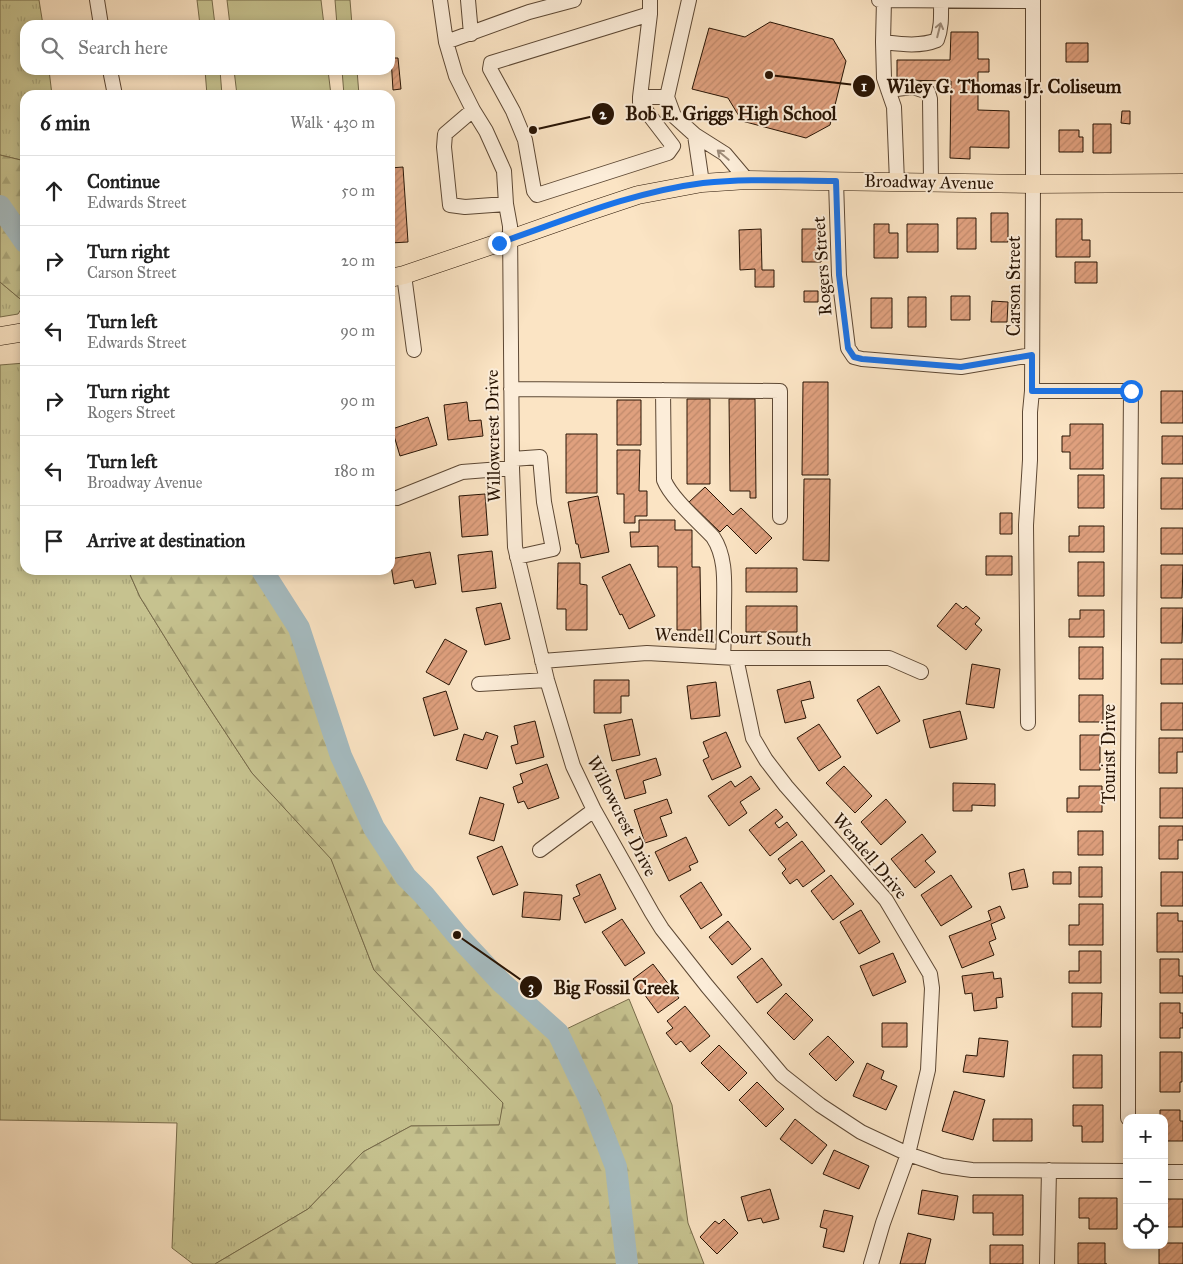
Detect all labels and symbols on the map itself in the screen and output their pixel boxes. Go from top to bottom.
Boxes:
one-way arrow [935,22,944,38]
callout: Wiley G. Thomas Jr. Coliseum [851,69,1131,103]
text: Wiley G. Thomas Jr. Coliseum [887,75,1122,99]
text: 1 [861,77,867,95]
callout: Bob E. Griggs High School [591,97,847,131]
text: Bob E. Griggs High School [625,102,838,126]
text: 2 [599,105,607,123]
one-way arrow [717,149,730,160]
street label: Broadway Avenue [864,170,994,194]
street label: Rogers Street [808,215,837,316]
route end [488,232,511,255]
street label: Carson Street [1003,235,1025,336]
street label: Willowcrest Drive [481,369,505,503]
route start [1120,380,1143,403]
street label: Wendell Court South [654,623,812,651]
street label: Tourist Drive [1098,704,1120,804]
street label: Willowcrest Drive [582,752,662,880]
street label: Wendell Drive [828,809,912,903]
callout: Big Fossil Creek [518,970,689,1004]
text: Big Fossil Creek [553,976,680,1000]
text: 3 [528,978,534,997]

